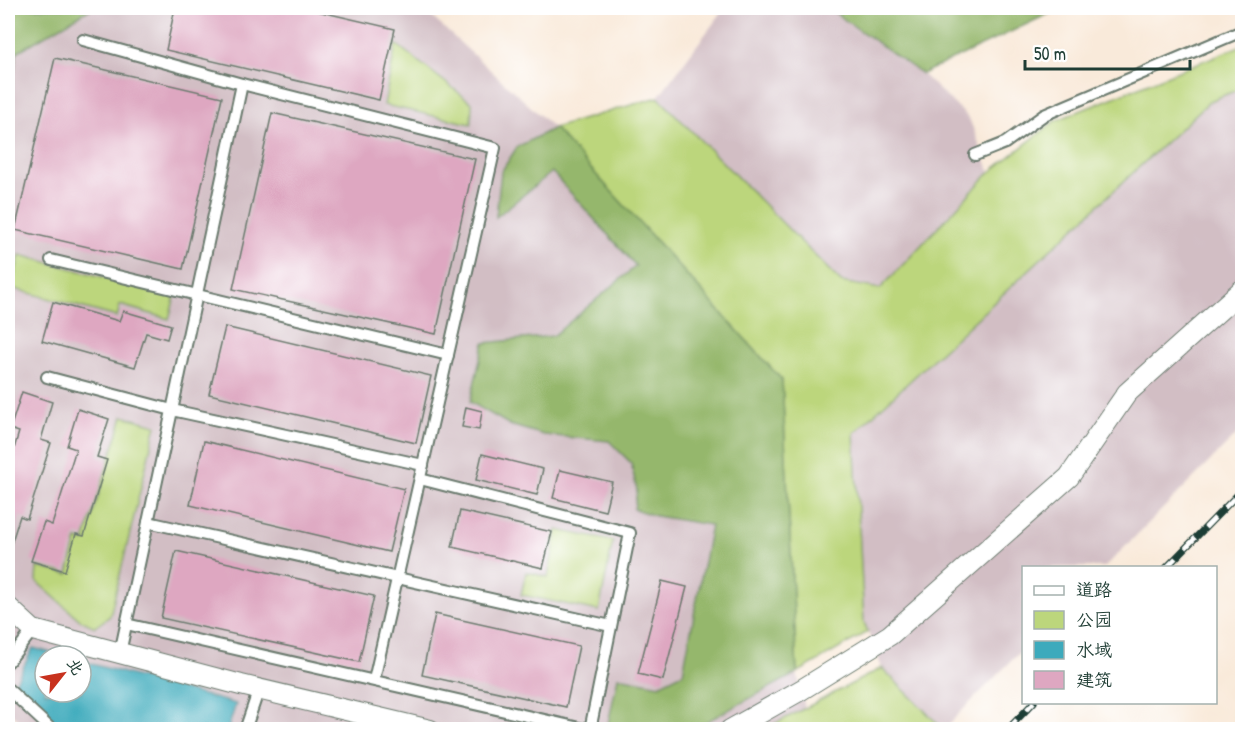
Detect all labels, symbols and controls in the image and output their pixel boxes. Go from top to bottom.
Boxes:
scale bar [1025,33,1190,71]
text: 50 m [1034,41,1066,66]
legend [1022,566,1217,704]
text: 道路 [1076,577,1112,602]
text: 公园 [1076,607,1112,632]
text: 水域 [1076,637,1112,662]
north arrow [33,644,93,704]
text: 北 [62,654,89,679]
text: 建筑 [1076,667,1112,692]

